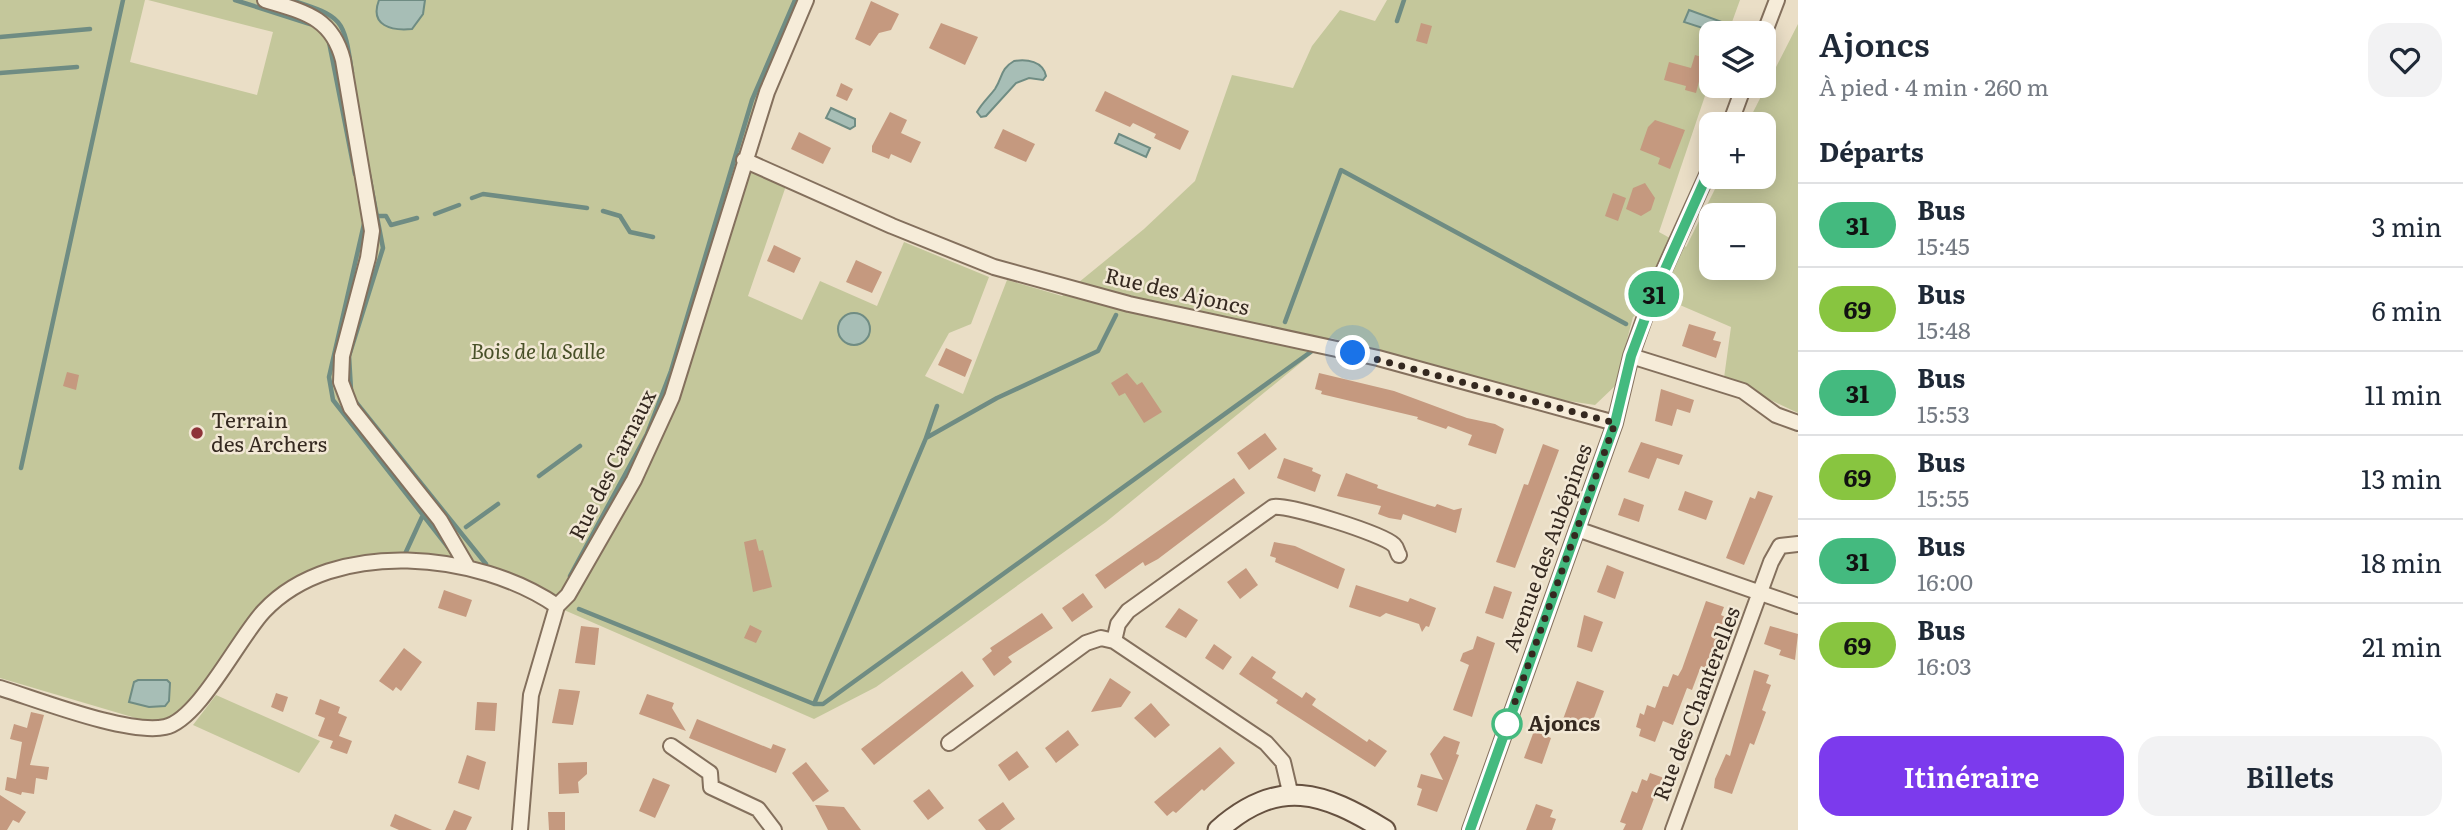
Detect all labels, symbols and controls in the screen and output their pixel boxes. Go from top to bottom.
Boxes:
text: Ajoncs [1819,18,1930,67]
map controls [1699,21,1776,280]
button: layers [1699,21,1776,98]
button: heart [2368,23,2442,97]
text: À pied · 4 min · 260 m [1819,69,2049,103]
button: + [1699,112,1776,189]
text: Départs [1819,131,1924,170]
text: Bus [1917,189,1965,228]
button: − [1699,203,1776,280]
text: 3 min [2372,206,2442,245]
text: 31 [1846,207,1869,242]
text: 15:45 [1917,228,1970,262]
street label: Rue des Ajoncs [1102,258,1253,321]
line badge: 31 [1622,271,1686,317]
text: Bus [1917,273,1965,312]
text: 31 [1642,276,1666,311]
text: 6 min [2372,290,2442,329]
text: 69 [1844,291,1871,326]
text: 15:48 [1917,312,1971,346]
park label: Bois de la Salle [470,334,606,365]
your location [1335,335,1370,370]
text: Bus [1917,357,1965,396]
text: 11 min [2365,374,2442,413]
text: 31 [1846,375,1869,410]
street label: Rue des Carnaux [559,383,662,544]
text: 15:53 [1917,396,1970,430]
place label: Terrain des Archers [211,403,327,458]
marker: Terrain des Archers [189,425,205,441]
street label: Avenue des Aubépines [1494,439,1598,656]
text: Bus [1917,441,1965,480]
text: 13 min [2361,458,2442,497]
text: 69 [1844,459,1871,494]
text: 15:55 [1917,480,1969,514]
text: Bus [1917,525,1965,564]
text: 18 min [2361,542,2442,581]
text: 31 [1846,543,1869,578]
text: 16:00 [1917,564,1973,598]
street label: Rue des Chanterelles [1643,602,1746,805]
text: Bus [1917,609,1965,648]
text: 21 min [2362,626,2442,665]
text: 69 [1844,627,1871,662]
text: 16:03 [1917,648,1972,682]
place label: Ajoncs [1528,706,1600,737]
marker: Ajoncs [1492,709,1522,739]
button: Itinéraire [1819,736,2124,816]
button: Billets [2138,736,2442,816]

